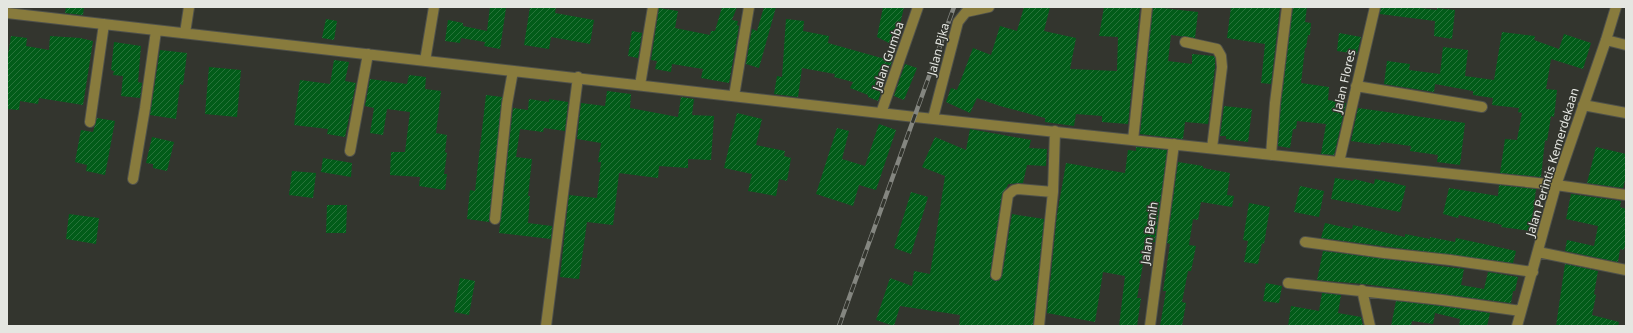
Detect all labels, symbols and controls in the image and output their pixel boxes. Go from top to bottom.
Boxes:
street label: Jalan Gumba [868,19,908,94]
street label: Jalan Pjka [923,21,953,78]
street label: Jalan Flores [1328,48,1360,115]
street label: Jalan Perintis Kemerdekaan [1521,86,1583,239]
street label: Jalan Benih [1136,201,1162,266]

